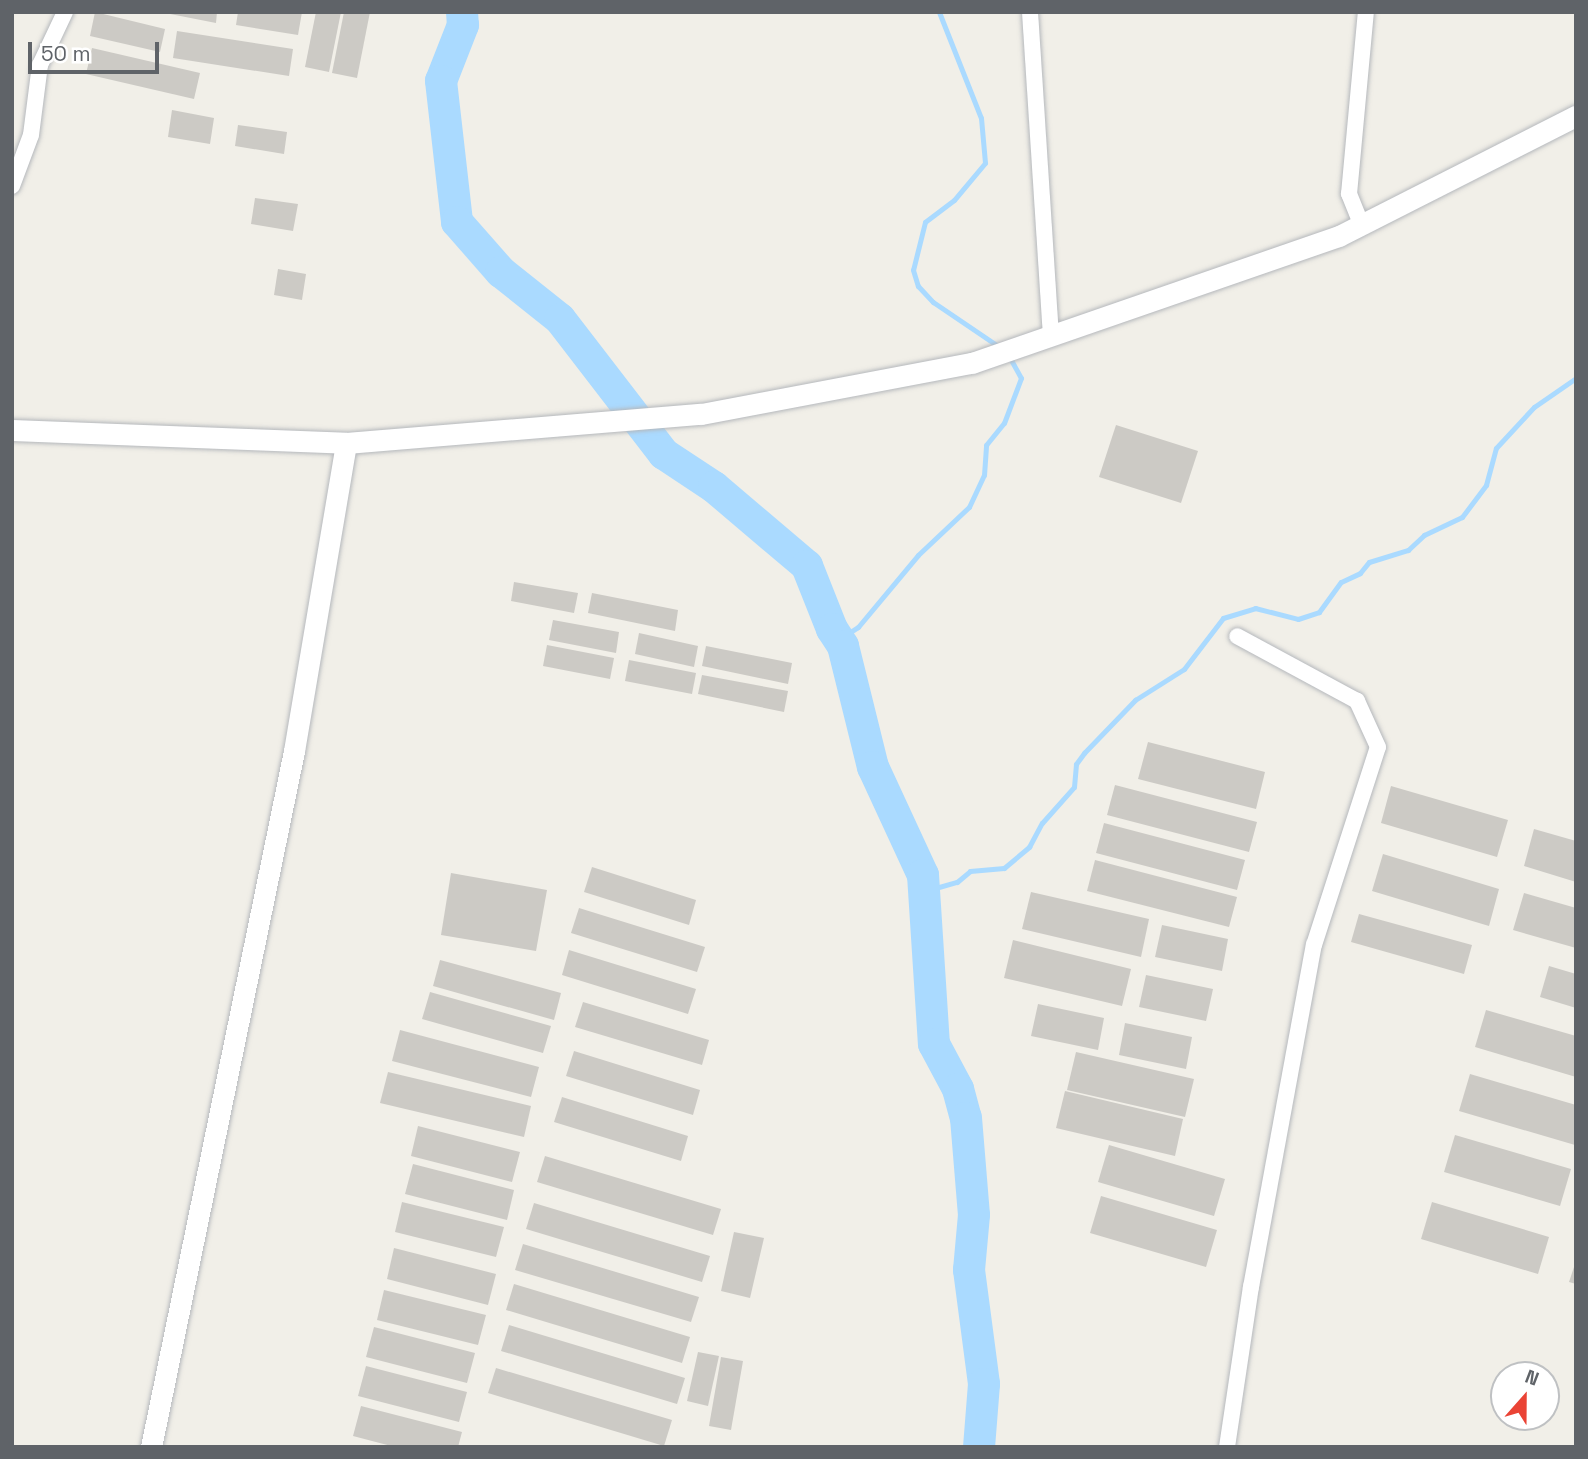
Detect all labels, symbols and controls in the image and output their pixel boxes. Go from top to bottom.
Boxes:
scale bar [32,28,163,72]
text: 50 m [41,40,91,67]
north arrow [1490,1361,1560,1431]
text: N [1522,1364,1542,1392]

